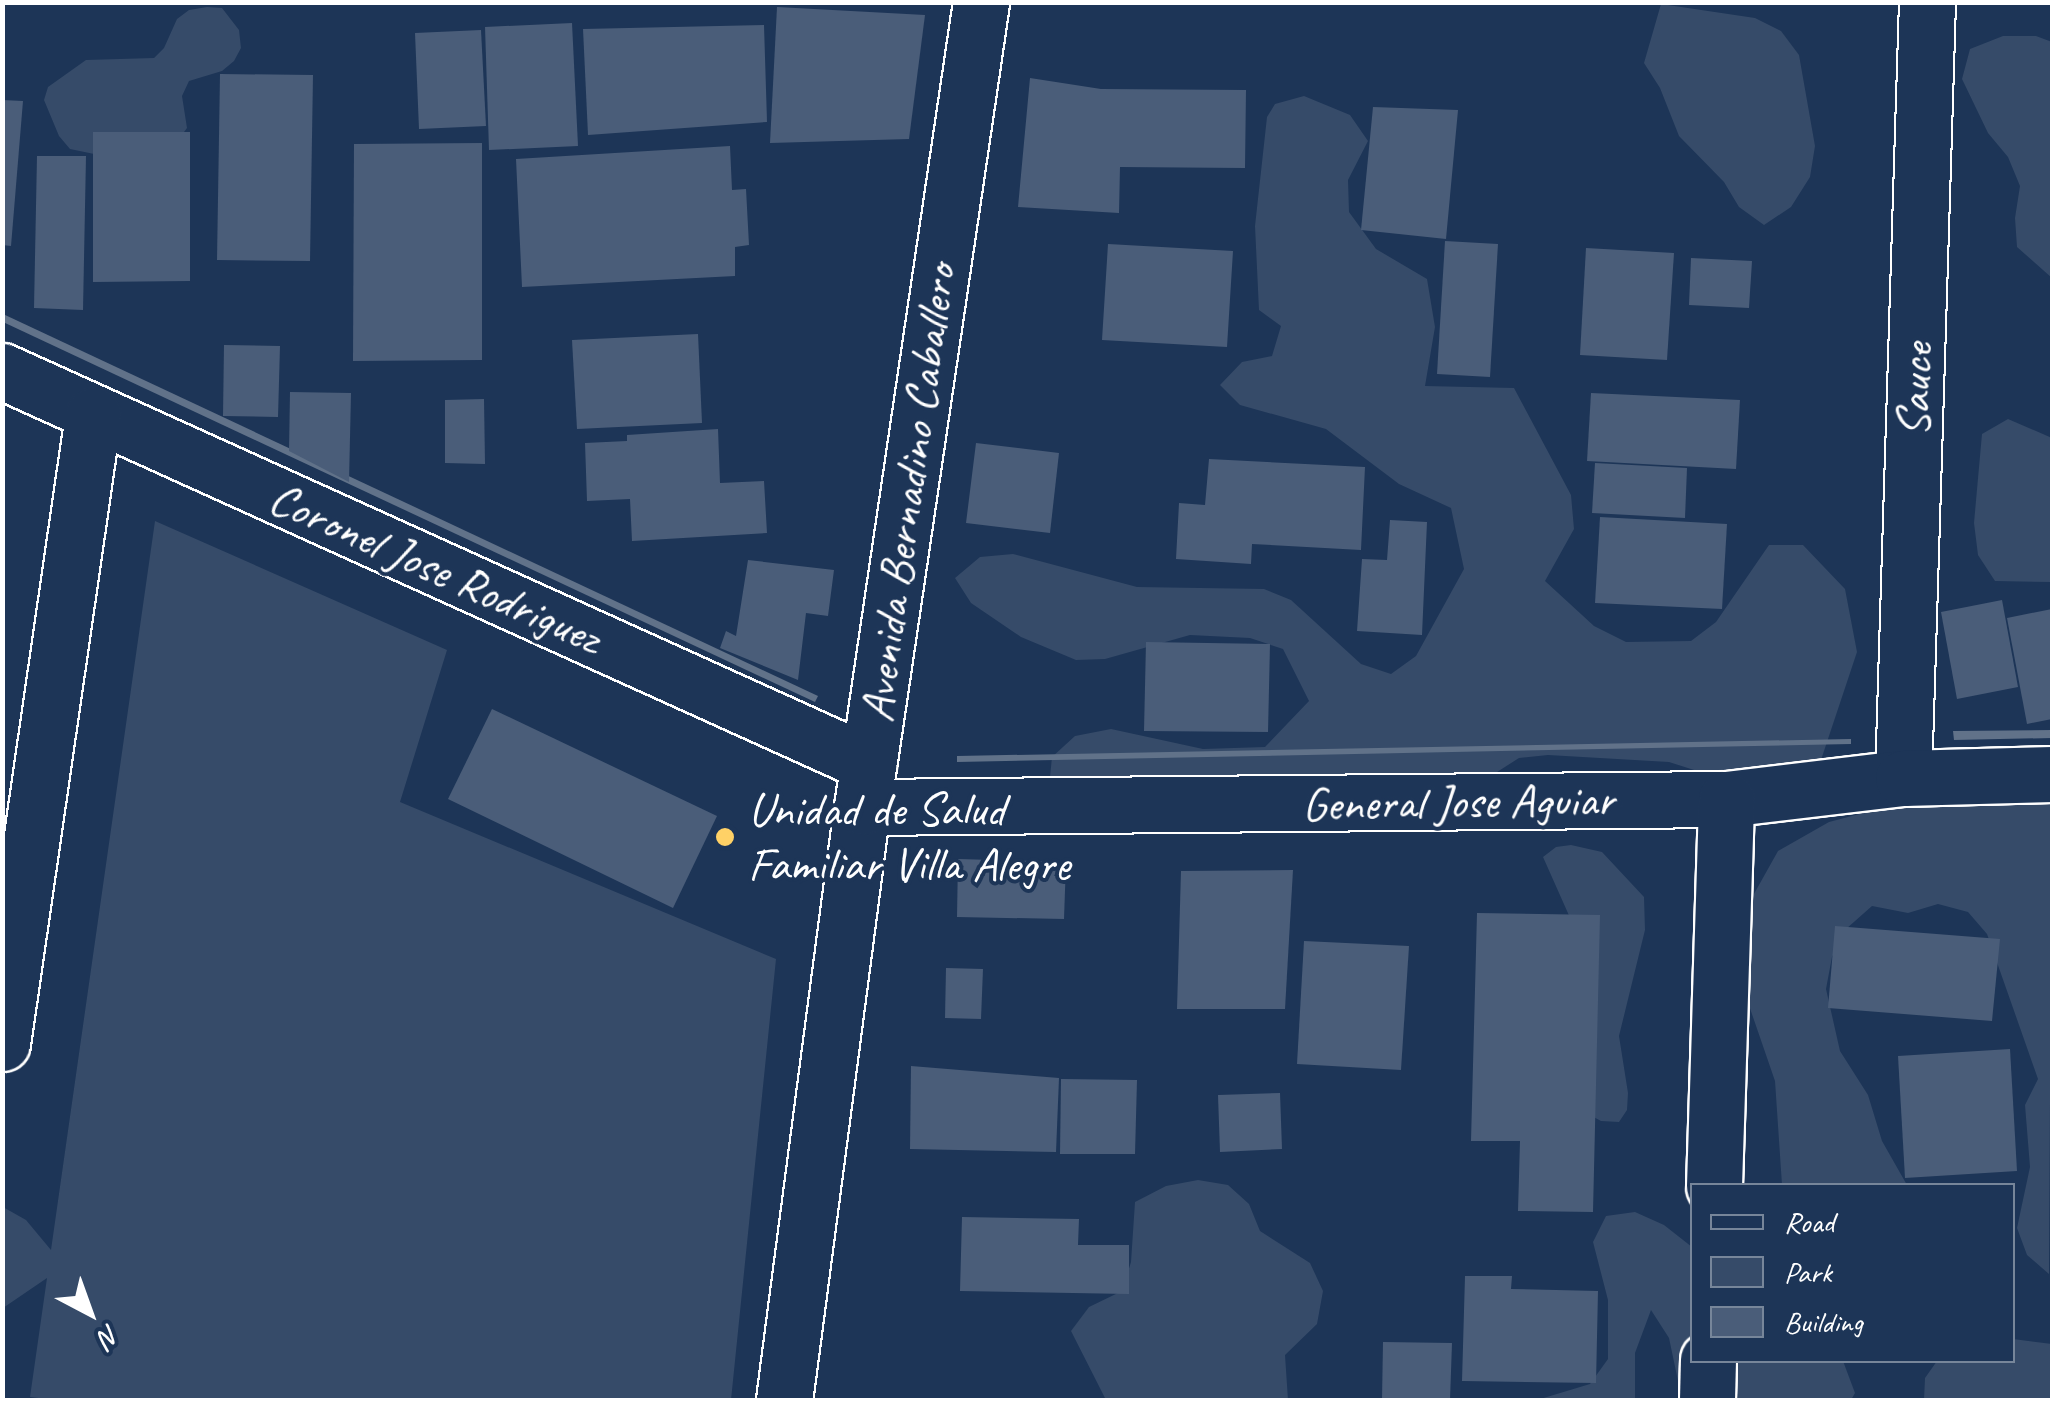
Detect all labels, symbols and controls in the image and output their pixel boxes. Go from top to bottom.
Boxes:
street label: Avenida Bernadino Caballero [847,260,969,726]
street label: Sauce [1885,342,1945,438]
street label: Coronel Jose Rodriguez [260,469,610,667]
street label: General Jose Aguiar [1301,770,1615,834]
place label: Unidad de Salud Familiar Villa Alegre [748,780,1069,893]
marker: Unidad de Salud Familiar Villa Alegre [712,824,738,850]
legend [1690,1183,2015,1363]
text: Road [1784,1203,1834,1241]
text: Park [1784,1253,1832,1291]
north arrow [40,1263,140,1363]
text: Building [1784,1303,1863,1341]
text: N [92,1317,128,1355]

